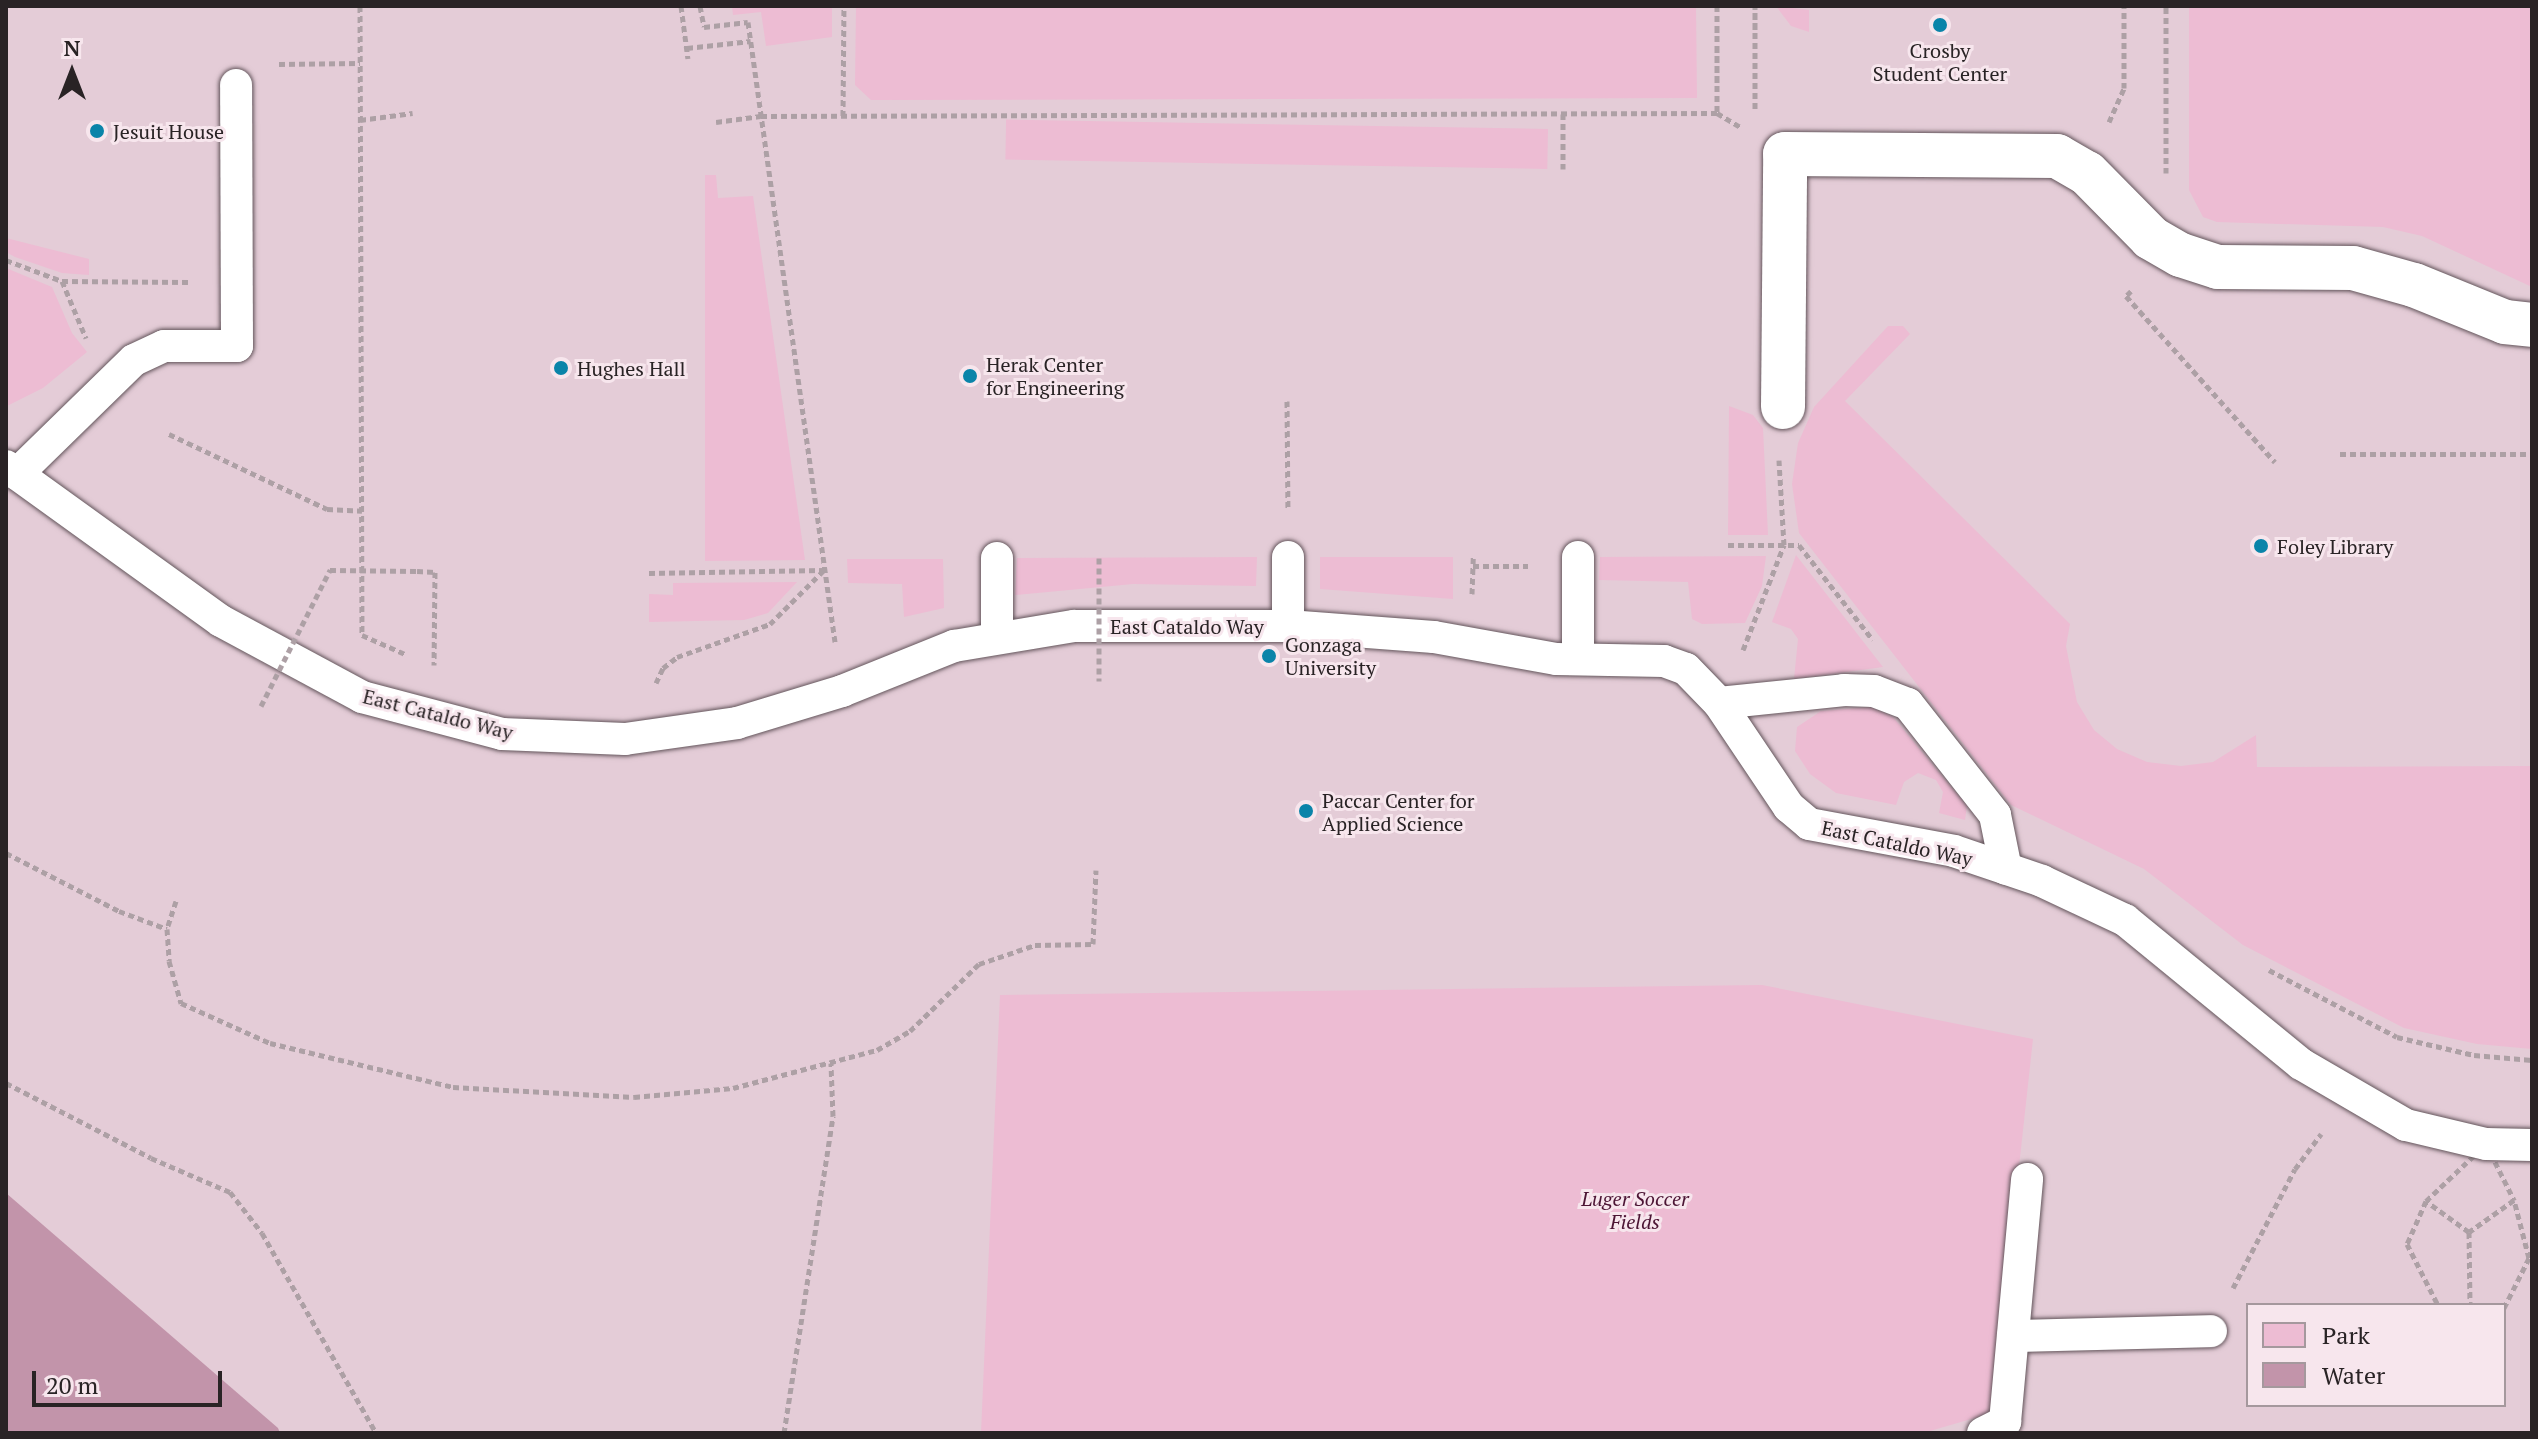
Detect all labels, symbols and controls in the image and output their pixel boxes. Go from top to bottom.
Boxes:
marker: Crosby Student Center [1931,16,1949,34]
north arrow [32,32,112,112]
text: N [64,33,80,62]
place label: Crosby Student Center [1873,38,2007,85]
place label: Jesuit House [113,119,224,143]
marker: Jesuit House [88,122,106,140]
place label: Herak Center for Engineering [986,352,1124,399]
place label: Hughes Hall [577,356,686,380]
marker: Hughes Hall [552,359,570,377]
marker: Herak Center for Engineering [961,367,979,385]
place label: Foley Library [2277,534,2393,558]
marker: Foley Library [2252,537,2270,555]
street label: East Cataldo Way [1110,614,1264,638]
place label: Gonzaga University [1285,632,1376,679]
marker: Gonzaga University [1260,647,1278,665]
street label: East Cataldo Way [360,684,516,744]
place label: Paccar Center for Applied Science [1322,788,1474,835]
marker: Paccar Center for Applied Science [1297,802,1315,820]
street label: East Cataldo Way [1819,815,1975,871]
park label: Luger Soccer Fields [1581,1187,1689,1234]
legend [2246,1303,2506,1407]
text: Park [2322,1319,2370,1351]
scale bar [36,1355,226,1405]
text: Water [2322,1359,2385,1391]
text: 20 m [46,1369,98,1401]

